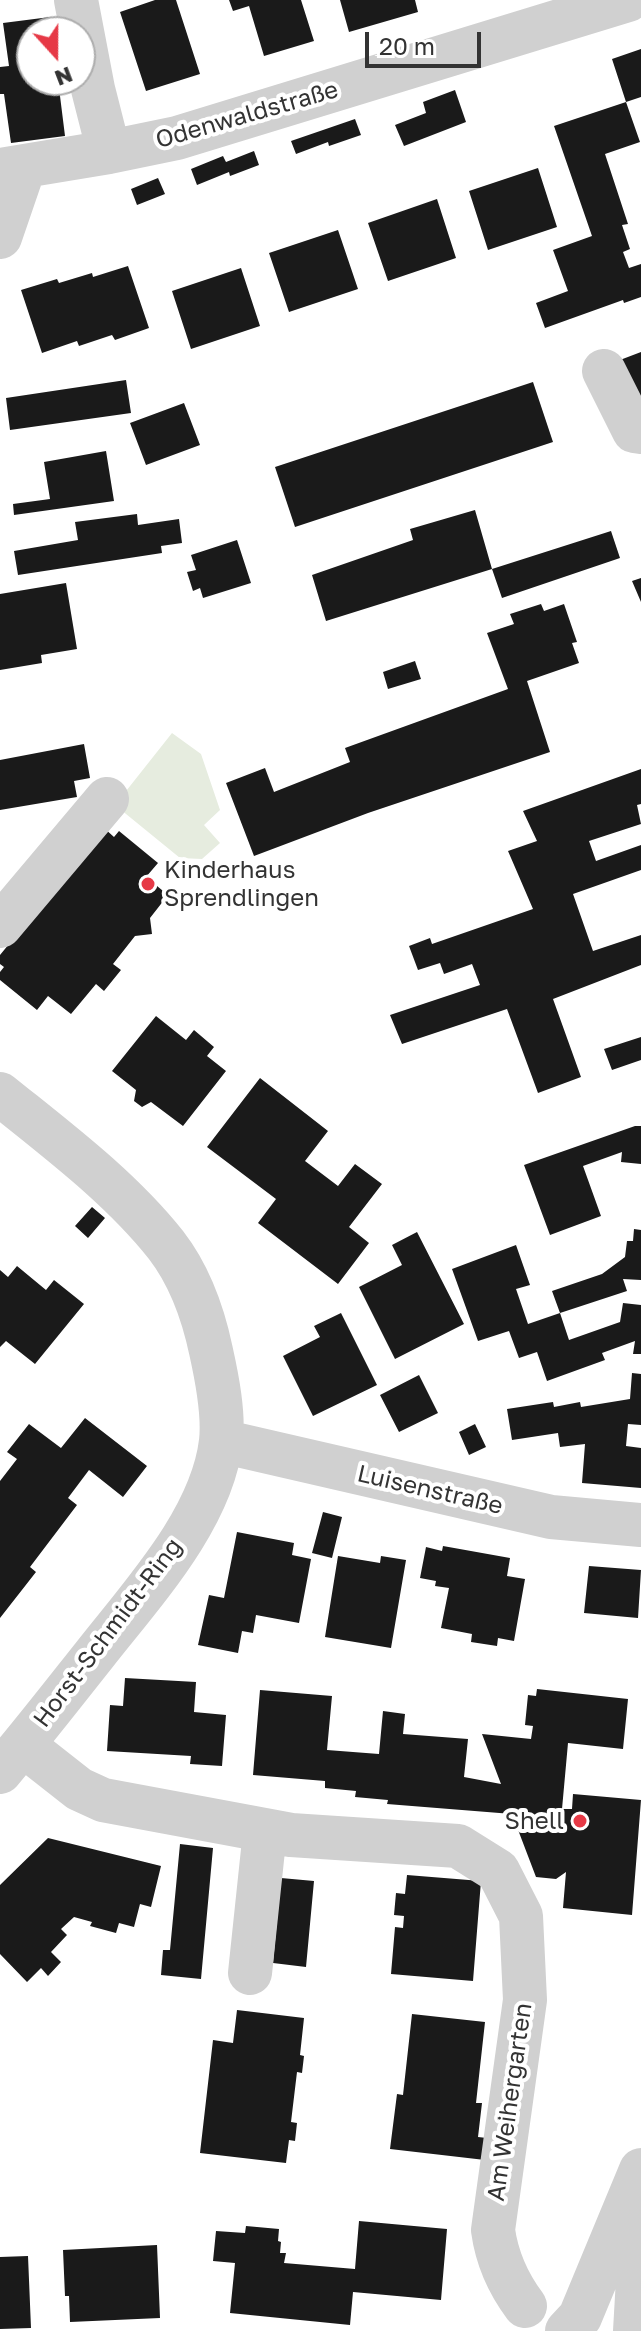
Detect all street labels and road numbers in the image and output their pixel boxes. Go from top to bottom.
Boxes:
street label: Odenwaldstraße [152,75,342,155]
street label: Luisenstraße [354,1459,506,1521]
street label: Horst-Schmidt-Ring [28,1533,188,1733]
street label: Am Weihergarten [482,2001,538,2203]

